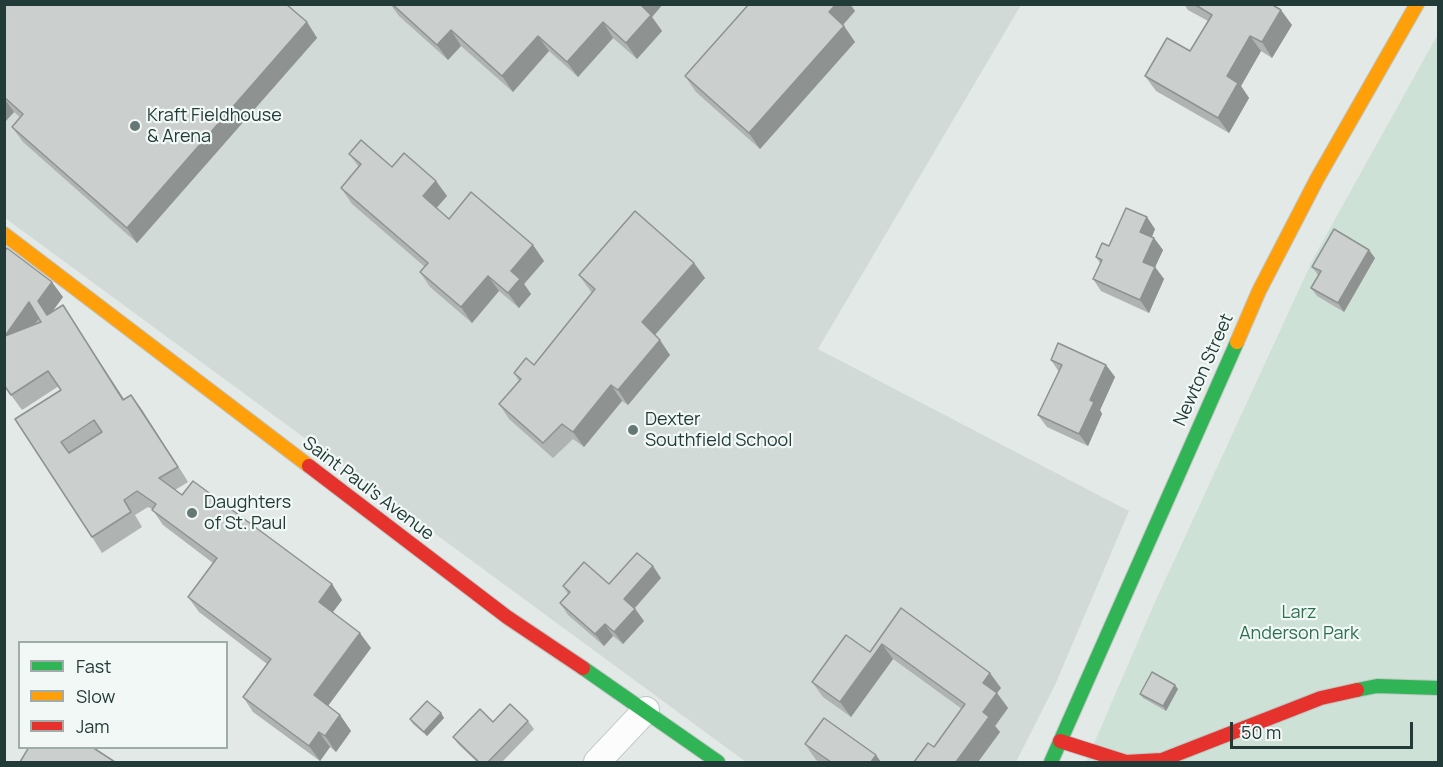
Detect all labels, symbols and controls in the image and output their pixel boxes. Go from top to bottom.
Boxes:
place label: Kraft Fieldhouse & Arena [147,105,282,148]
marker: Kraft Fieldhouse & Arena [128,119,142,133]
street label: Newton Street [1170,310,1238,430]
place label: Dexter Southfield School [645,409,792,452]
marker: Dexter Southfield School [626,423,640,437]
street label: Saint Paul's Avenue [298,433,438,545]
place label: Daughters of St. Paul [204,492,291,534]
marker: Daughters of St. Paul [185,506,199,520]
park label: Larz Anderson Park [1239,602,1359,644]
legend [18,641,228,749]
text: Fast [76,654,111,678]
text: Slow [76,684,115,708]
scale bar [1233,710,1416,748]
text: Jam [76,714,110,738]
text: 50 m [1241,720,1281,744]

